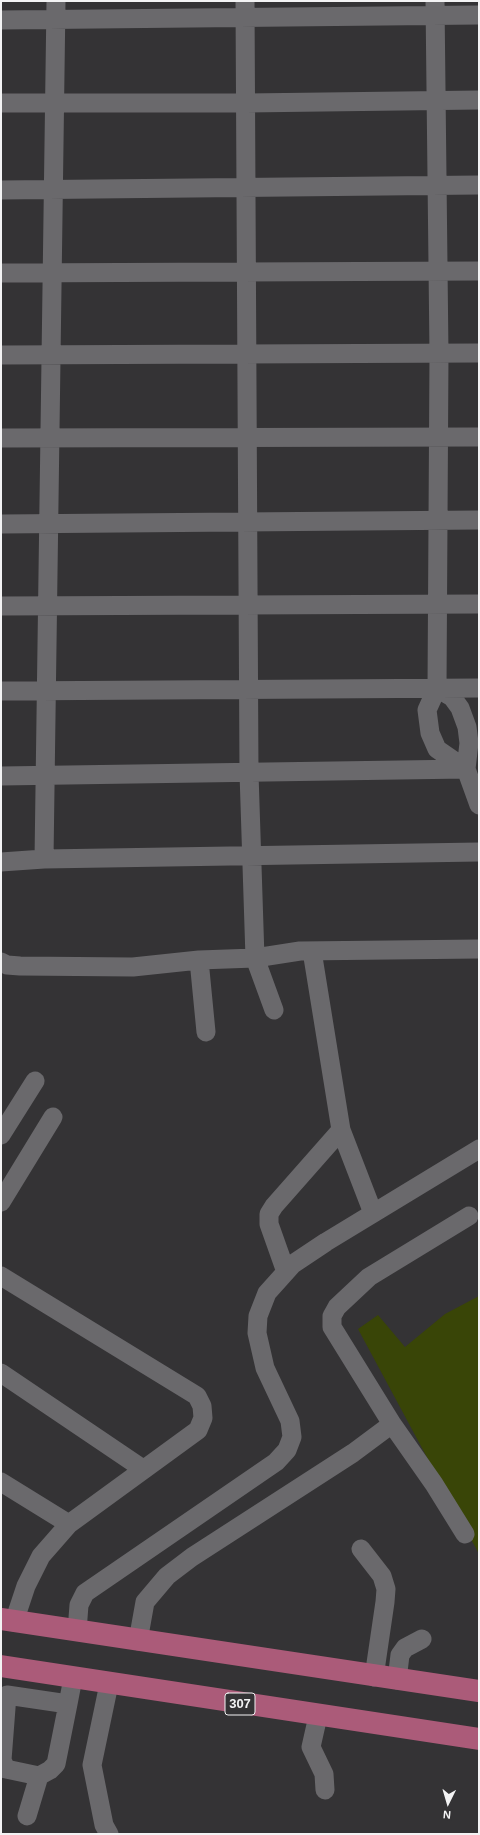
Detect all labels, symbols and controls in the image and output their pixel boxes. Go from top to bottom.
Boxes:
road number: 307 [225,1693,255,1715]
north arrow [428,1783,468,1823]
text: N [442,1809,451,1821]

